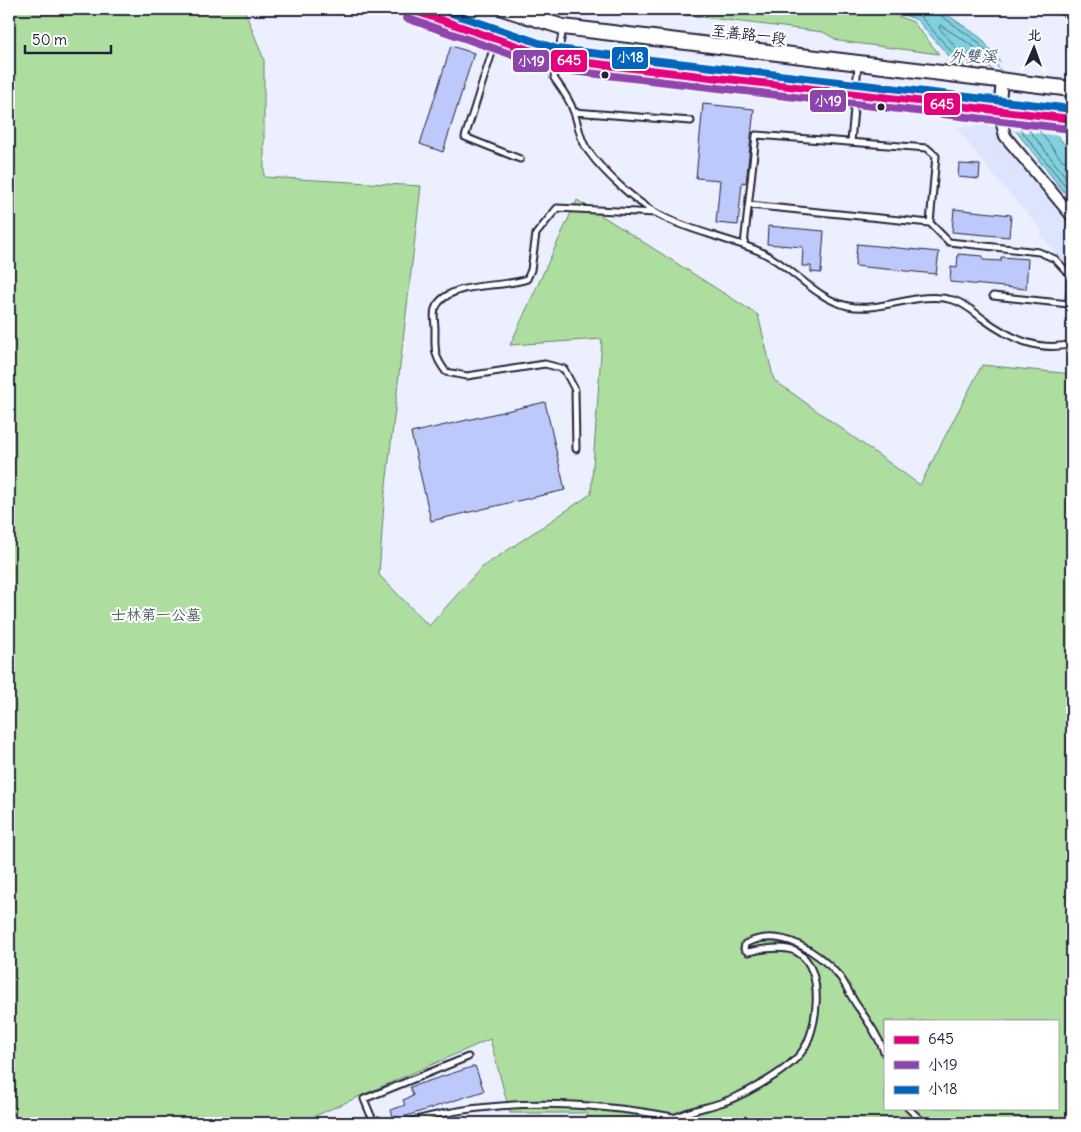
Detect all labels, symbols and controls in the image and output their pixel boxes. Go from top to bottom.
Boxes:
street label: 至善路一段 [711,20,787,48]
scale bar [25,22,111,54]
north arrow [1008,22,1058,72]
text: 北 [1027,26,1042,44]
text: 50 m [32,30,67,49]
line badge: 小18 [611,46,649,70]
water label: 外雙溪 [949,46,998,66]
text: 小18 [616,48,644,66]
line badge: 小19 [512,49,550,73]
line badge: 645 [550,49,588,73]
text: 645 [557,51,581,69]
text: 小19 [517,52,545,70]
unlabelled marker [600,70,610,80]
line badge: 小19 [809,89,847,113]
text: 小19 [814,92,842,110]
line badge: 645 [923,92,961,116]
text: 645 [930,95,954,113]
unlabelled marker [876,102,886,112]
park label: 士林第一公墓 [111,605,201,624]
legend [884,1020,1058,1110]
text: 645 [928,1029,954,1048]
text: 小19 [928,1055,958,1074]
text: 小18 [928,1079,958,1098]

